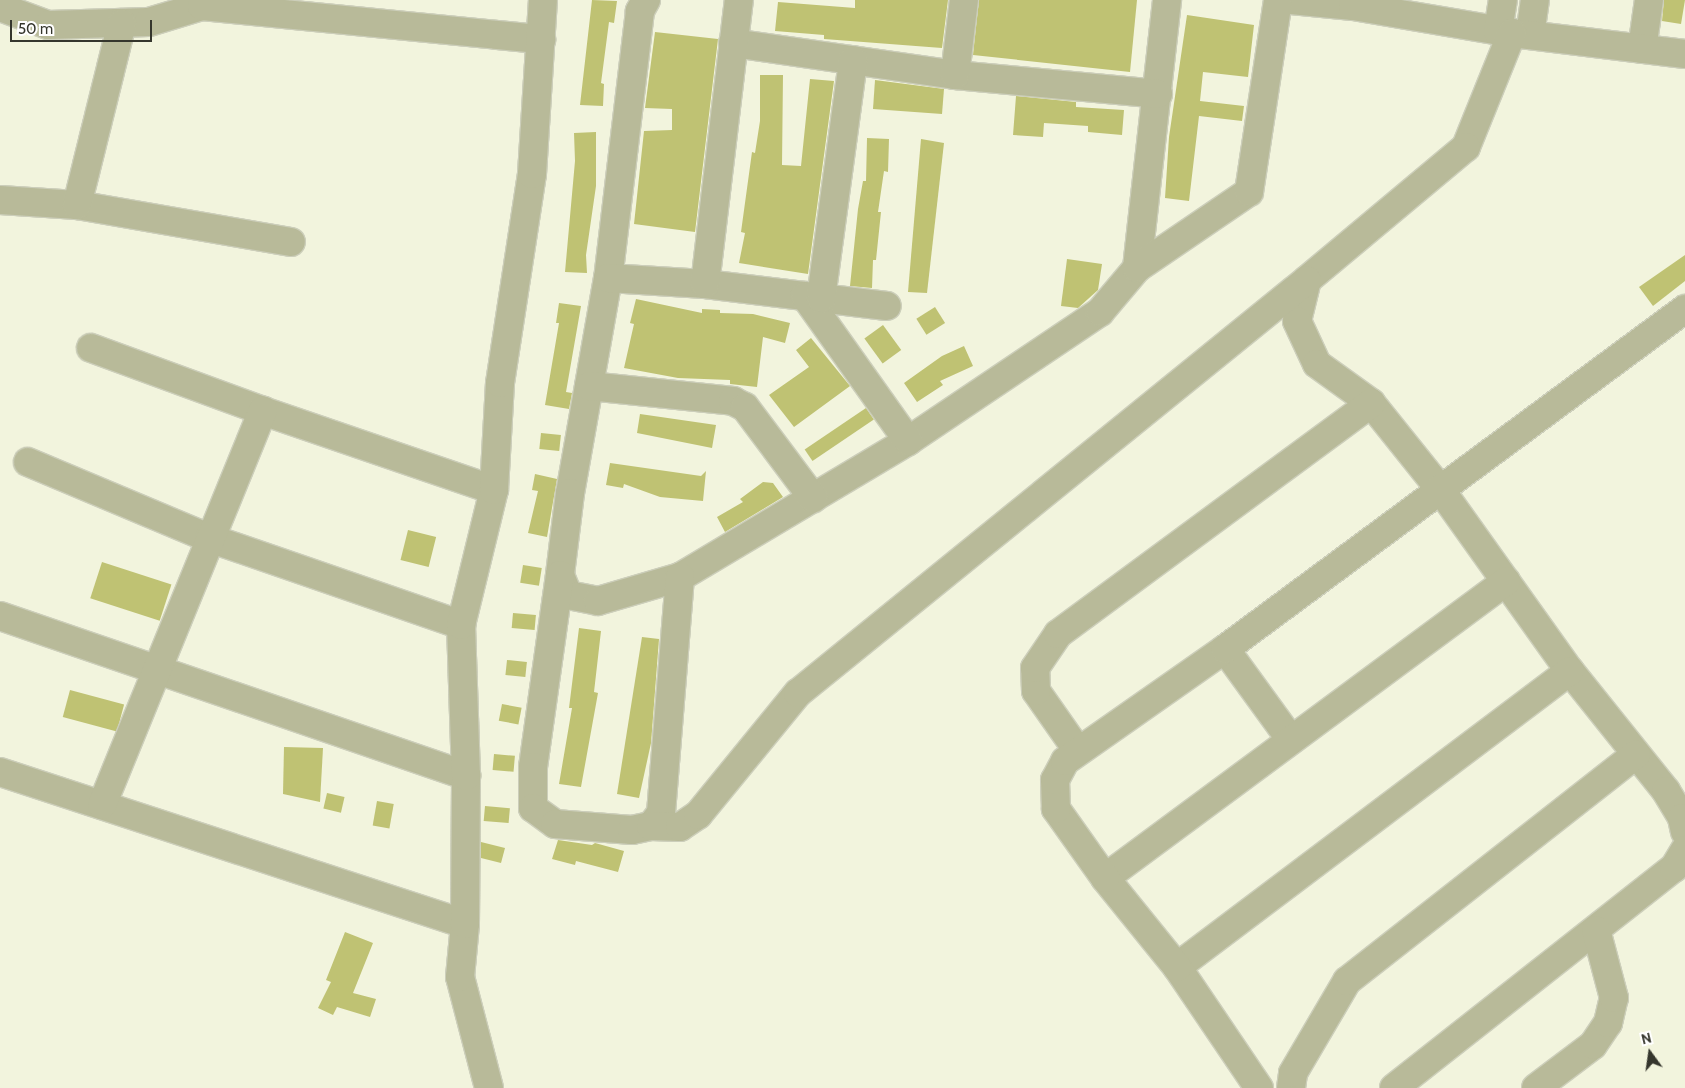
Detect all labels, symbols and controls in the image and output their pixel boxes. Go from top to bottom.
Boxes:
scale bar [12,10,155,42]
text: 50 m [18,20,53,38]
north arrow [1625,1028,1675,1078]
text: N [1639,1029,1653,1048]

